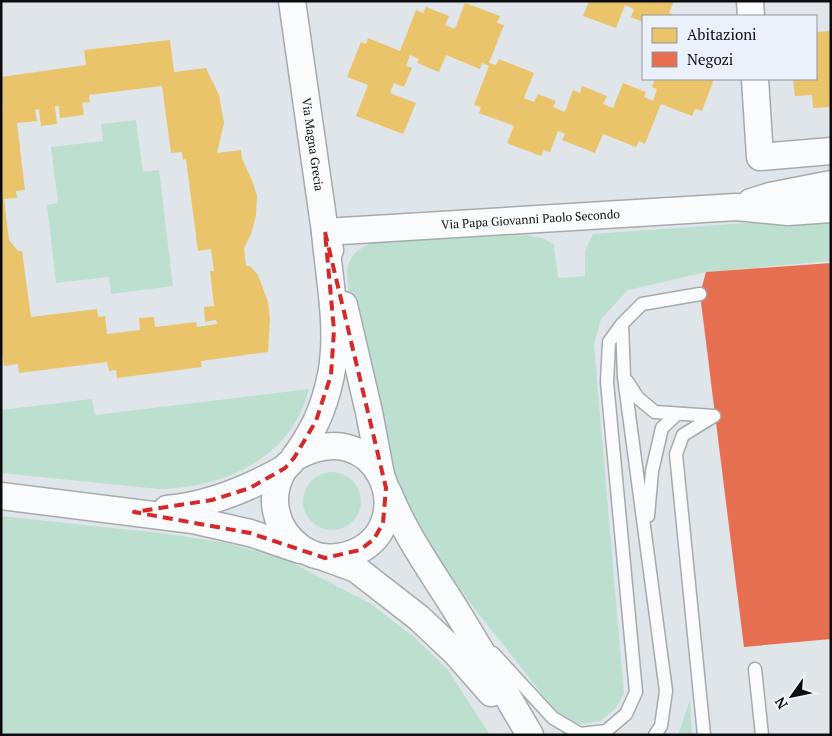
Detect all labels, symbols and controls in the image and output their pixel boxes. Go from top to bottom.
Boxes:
legend [642,15,817,80]
text: Abitazioni [687,24,757,44]
text: Negozi [687,49,733,69]
street label: Via Magna Grecia [299,97,327,192]
street label: Via Papa Giovanni Paolo Secondo [441,206,621,232]
north arrow [767,671,817,721]
text: N [770,693,792,713]

